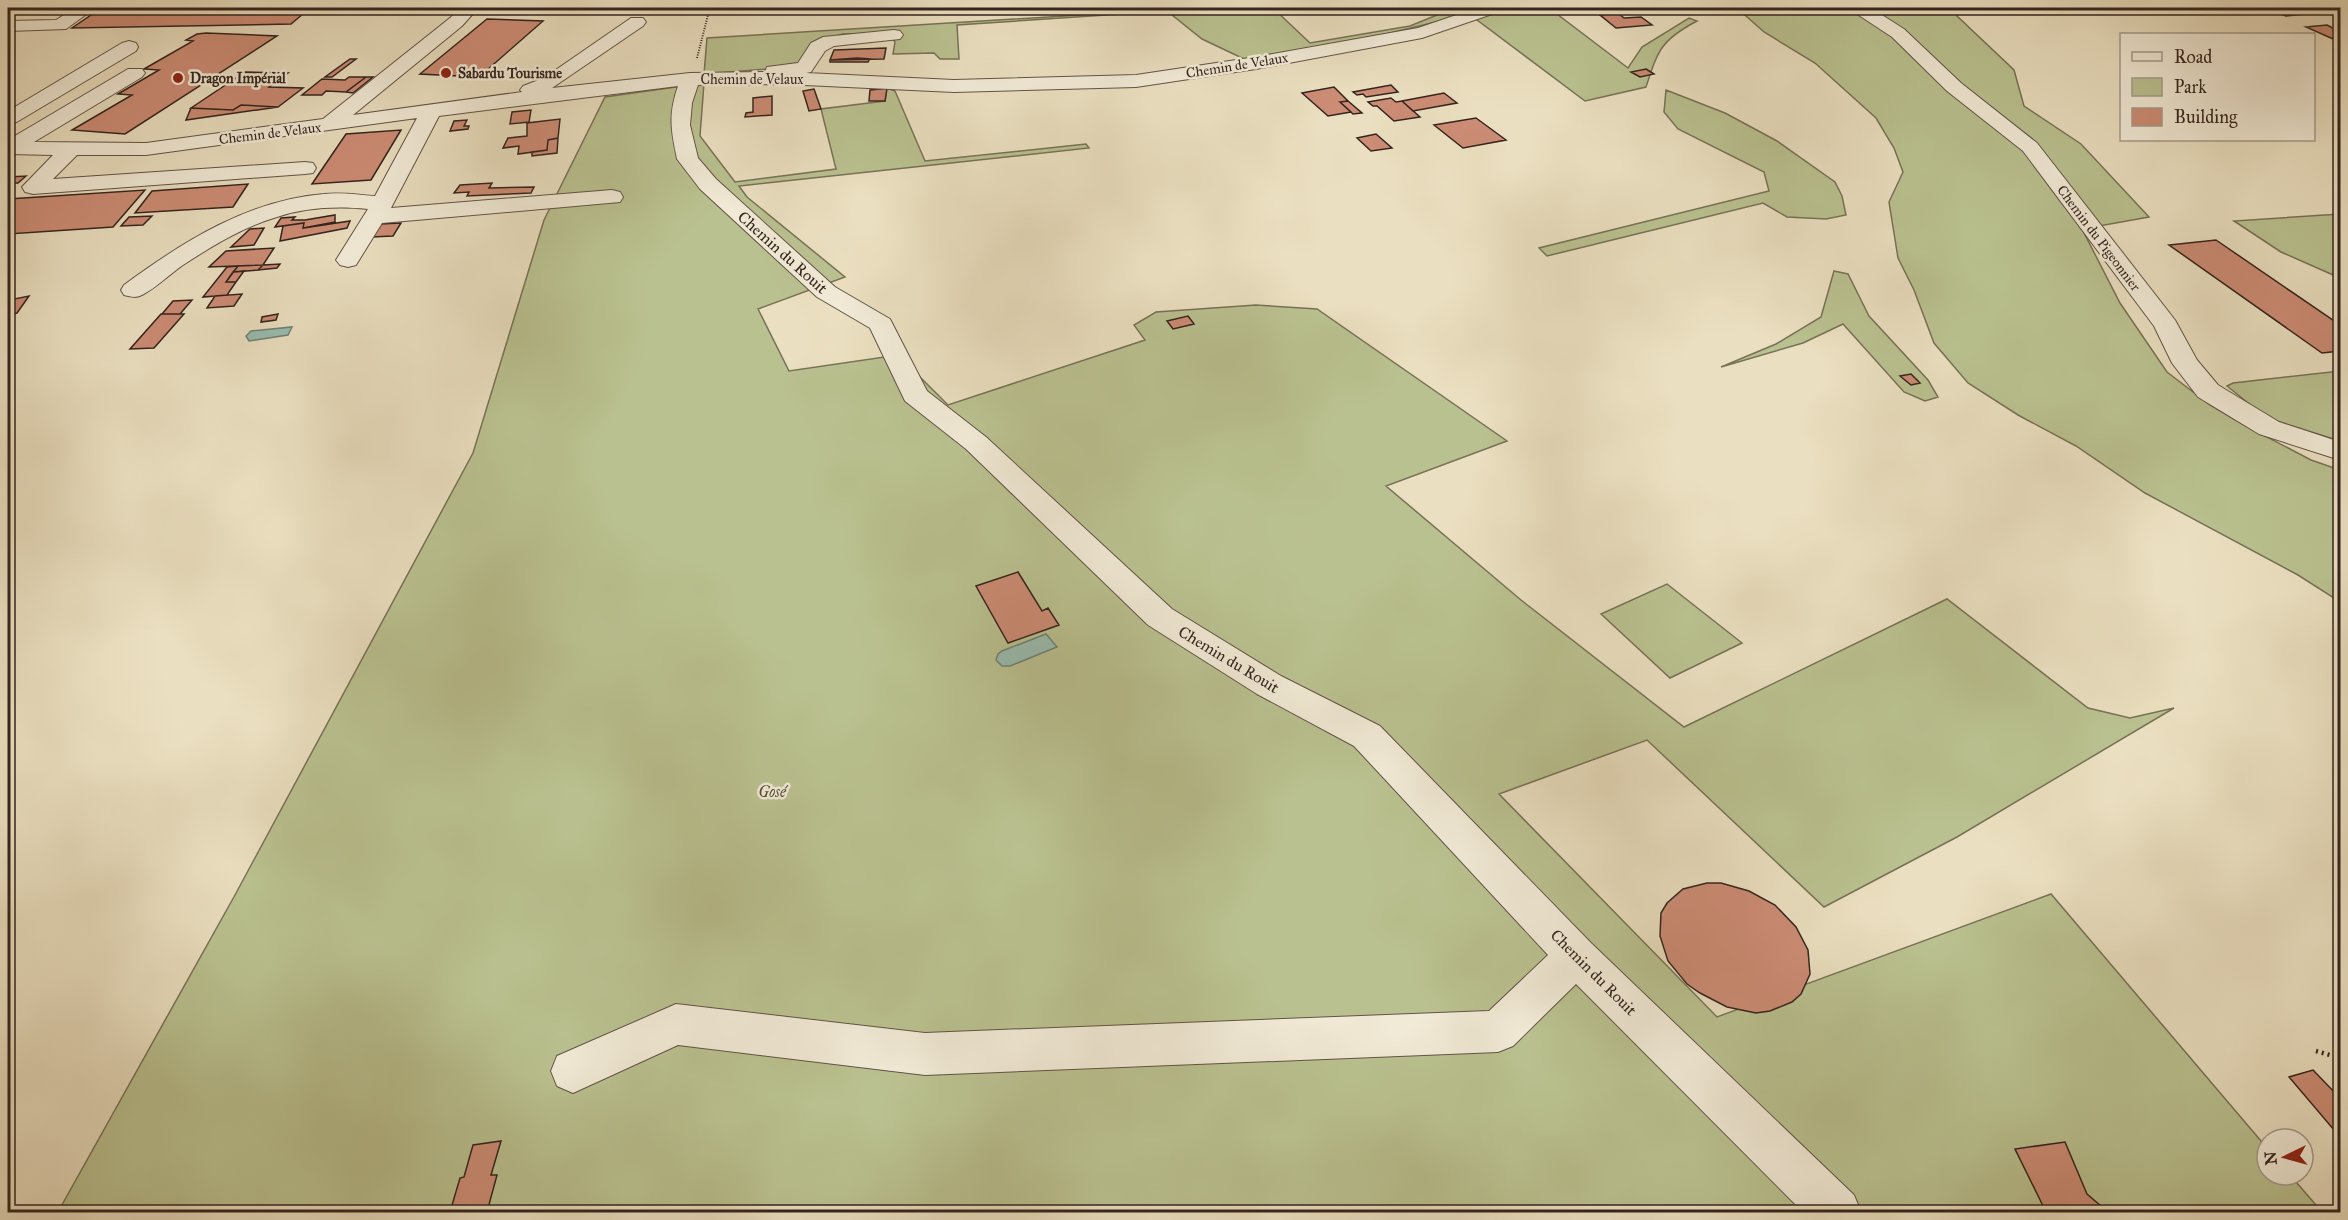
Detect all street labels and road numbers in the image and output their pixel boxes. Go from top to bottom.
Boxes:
street label: Chemin de Velaux [1185,49,1290,82]
street label: Chemin de Velaux [700,71,804,88]
street label: Chemin de Velaux [218,119,323,148]
street label: Chemin du Pigeonnier [2053,182,2144,295]
street label: Chemin du Rouit [734,207,832,298]
street label: Chemin du Rouit [1175,622,1283,697]
street label: Chemin du Rouit [1547,925,1641,1020]

